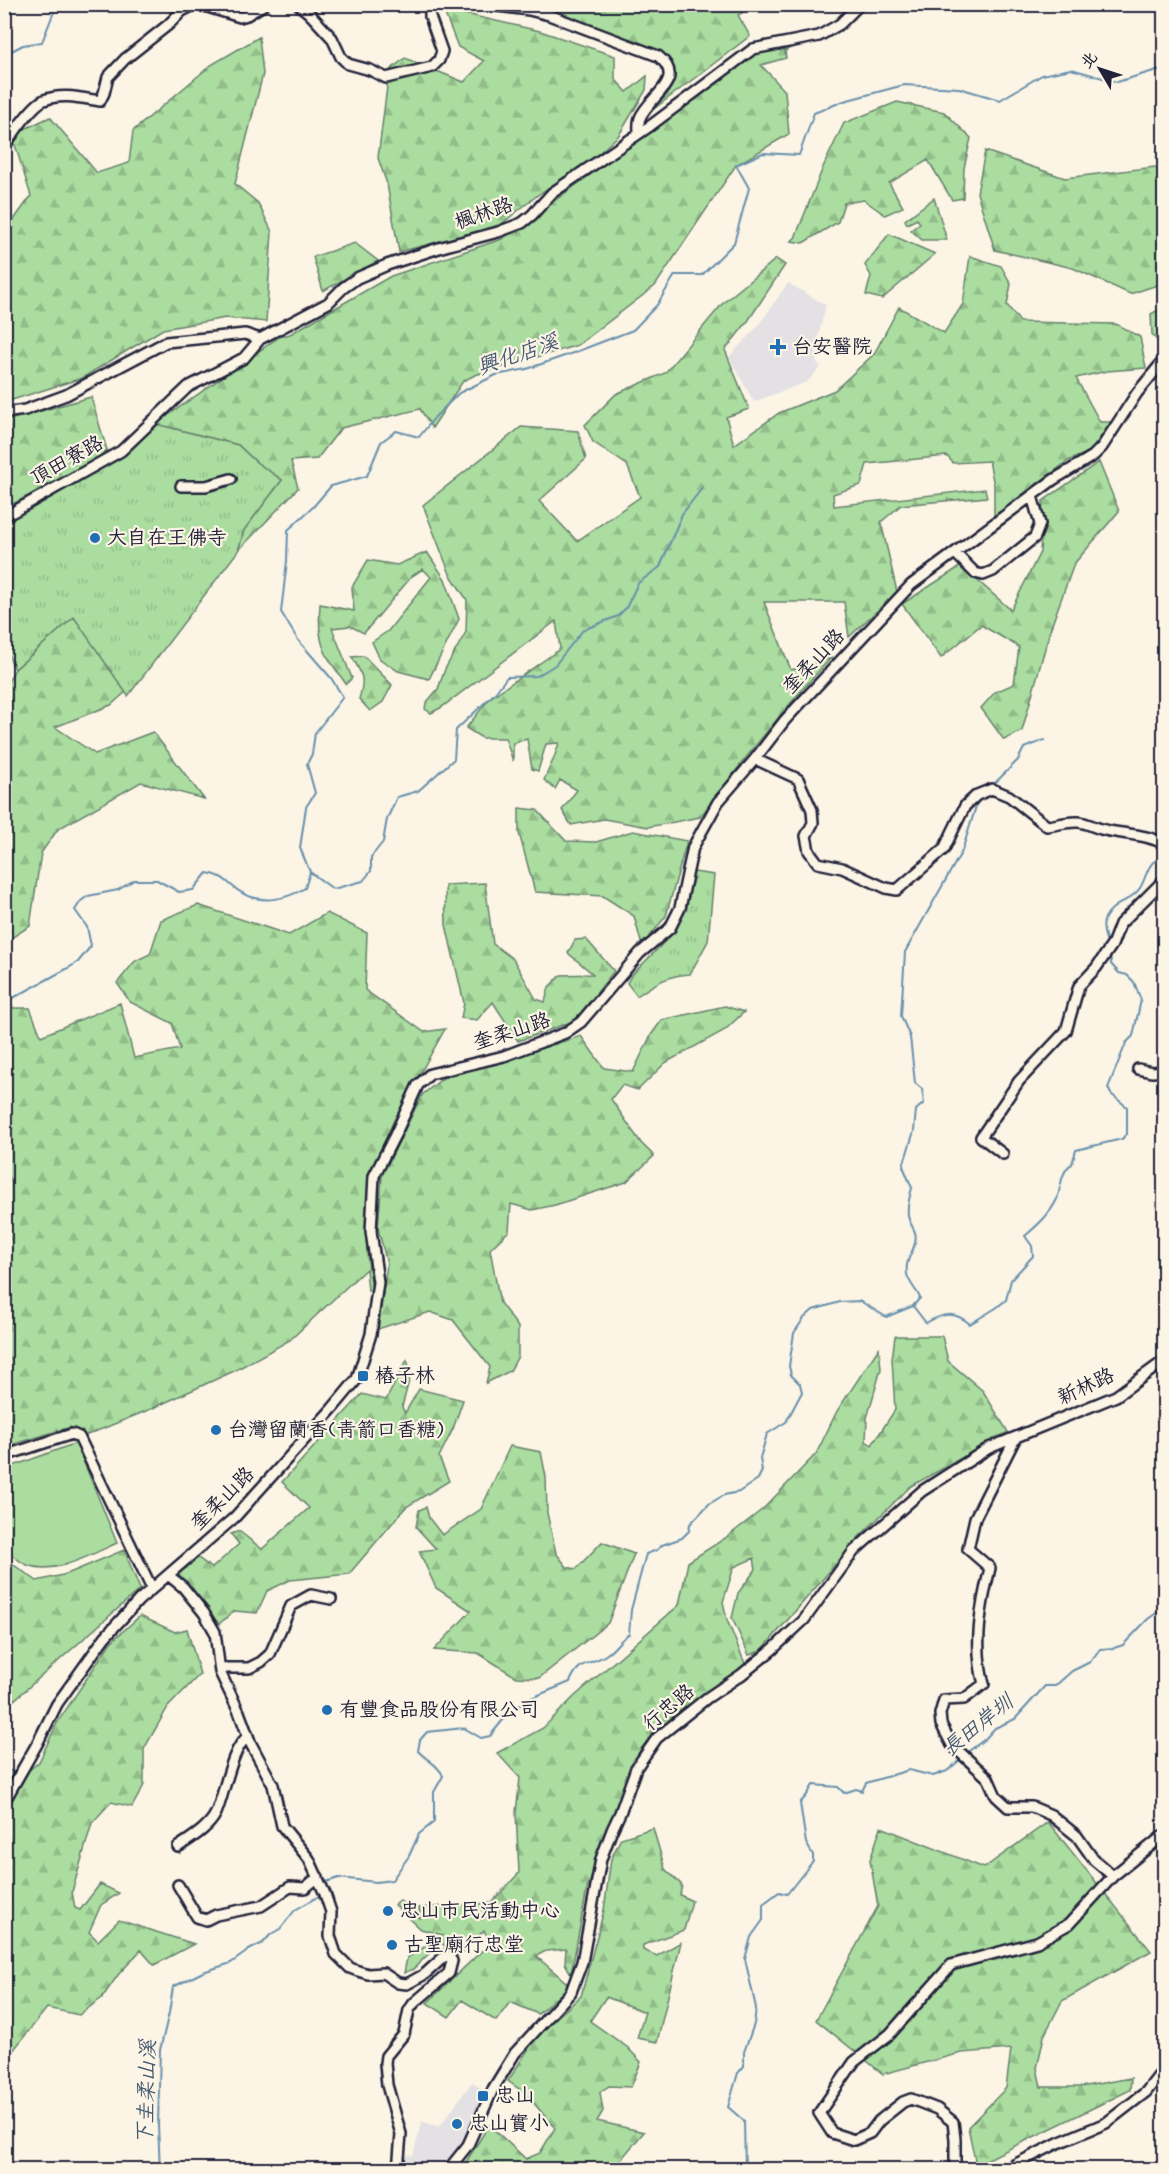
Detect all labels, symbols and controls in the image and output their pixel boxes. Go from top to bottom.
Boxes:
north arrow [1070,39,1130,99]
text: 北 [1076,48,1103,73]
street label: 楓林路 [451,191,518,237]
water label: 興化店溪 [474,328,563,382]
place label: 台安醫院 [792,334,872,361]
marker: 台安醫院 [769,338,787,356]
street label: 頂田寮路 [25,429,109,492]
place label: 大自在王佛寺 [107,525,227,552]
marker: 大自在王佛寺 [88,531,102,545]
street label: 奎柔山路 [777,623,852,700]
street label: 奎柔山路 [470,1006,555,1057]
street label: 新林路 [1053,1362,1120,1412]
place label: 樁子林 [375,1363,435,1390]
marker: 樁子林 [356,1369,370,1383]
place label: 台灣留蘭香(青箭口香糖) [228,1417,444,1444]
marker: 台灣留蘭香(青箭口香糖) [209,1423,223,1437]
street label: 奎柔山路 [185,1460,262,1537]
street label: 行忠路 [637,1678,701,1738]
water label: 長田岸圳 [937,1687,1021,1763]
place label: 有豐食品股份有限公司 [339,1697,539,1724]
marker: 有豐食品股份有限公司 [320,1703,334,1717]
place label: 忠山市民活動中心 [400,1898,560,1925]
marker: 忠山市民活動中心 [381,1904,395,1918]
place label: 古聖廟行忠堂 [404,1932,524,1959]
marker: 古聖廟行忠堂 [385,1938,399,1952]
water label: 下圭柔山溪 [131,2038,163,2145]
place label: 忠山 [495,2083,535,2110]
marker: 忠山 [476,2089,490,2103]
place label: 忠山實小 [469,2111,549,2138]
marker: 忠山實小 [450,2117,464,2131]

